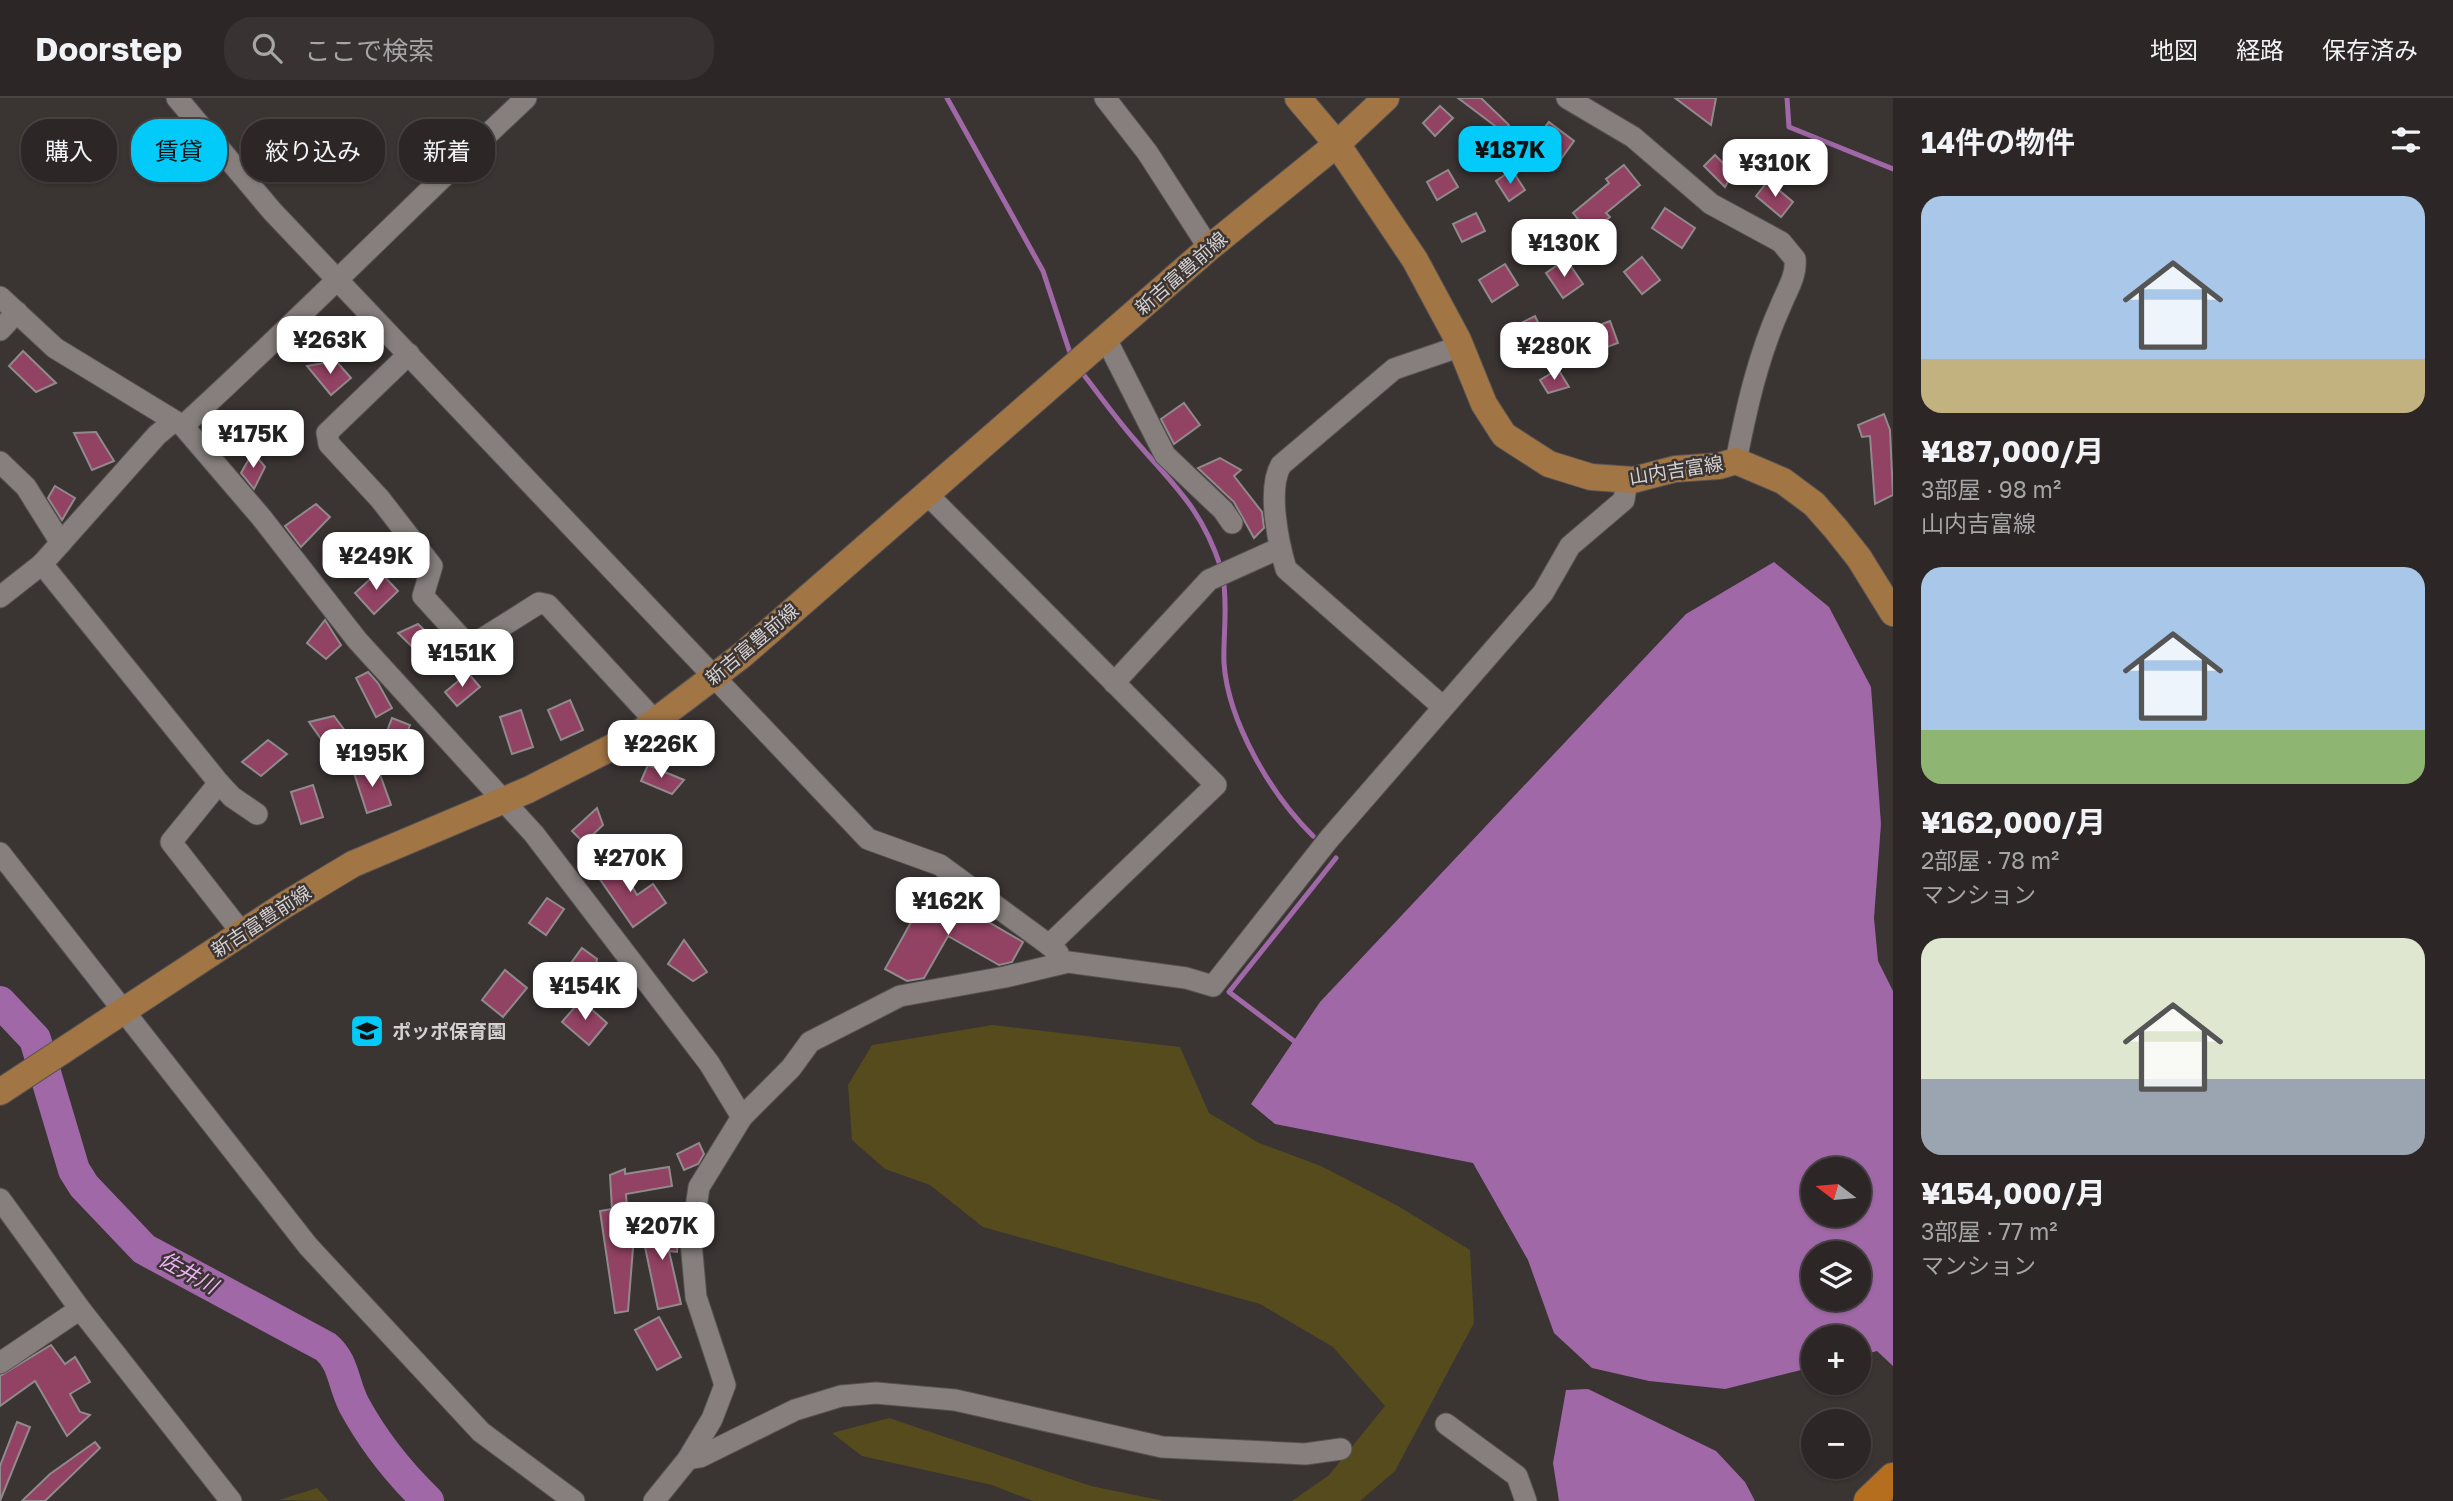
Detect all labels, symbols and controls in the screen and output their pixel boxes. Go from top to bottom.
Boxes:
search box [224,17,714,80]
text: Doorstep [35,29,182,68]
icon: search [248,29,286,67]
text: ここで検索 [304,35,434,66]
text: 地図 [2150,35,2198,64]
text: 経路 [2236,35,2284,64]
text: 保存済み [2322,35,2418,64]
chip: 購入 [21,119,117,182]
chip: 賃貸 [131,119,227,182]
chip: 絞り込み [241,119,385,182]
chip: 新着 [399,119,495,182]
icon: filters [2387,121,2425,159]
text: 14件の物件 [1921,124,2075,160]
pin: ¥187K [1461,126,1559,186]
text: ¥187K [1475,135,1545,163]
pin: ¥310K [1726,140,1824,199]
text: ¥310K [1739,148,1811,176]
pin: ¥130K [1515,220,1613,279]
street label: 新吉富豊前線 [1130,227,1231,319]
text: ¥130K [1528,228,1600,256]
icon: home [2110,242,2236,368]
pin: ¥263K [281,316,379,376]
pin: ¥280K [1505,322,1603,382]
text: ¥263K [293,325,367,353]
text: ¥280K [1516,331,1592,359]
pin: ¥175K [204,410,302,470]
text: ¥175K [218,419,288,447]
text: ¥187,000/月 [1921,433,2104,469]
street label: 山内吉富線 [1627,451,1725,488]
text: 3部屋 · 98 m² [1921,475,2061,503]
text: 山内吉富線 [1921,509,2036,537]
pin: ¥249K [327,532,425,592]
text: ¥249K [339,541,413,569]
street label: 新吉富豊前線 [701,598,803,689]
icon: home [2110,613,2236,739]
pin: ¥151K [413,630,511,689]
text: ¥151K [427,638,497,666]
pin: ¥226K [612,720,710,780]
text: ¥226K [624,729,698,757]
pin: ¥195K [323,730,421,789]
text: ¥195K [336,738,408,766]
text: ¥162,000/月 [1921,804,2106,840]
pin: ¥270K [581,834,679,894]
text: ¥270K [593,843,667,871]
text: 2部屋 · 78 m² [1921,846,2059,874]
pin: ¥162K [899,878,997,937]
street label: 新吉富豊前線 [207,880,315,961]
text: マンション [1921,880,2036,908]
text: ¥162K [912,886,984,914]
pin: ¥154K [536,962,634,1022]
text: ¥154K [549,971,621,999]
icon: home [2110,984,2236,1110]
school or university icon: ポッポ保育園 [348,1012,386,1050]
place label: ポッポ保育園 [392,1019,506,1042]
north arrow [1801,1157,1871,1227]
map controls [1801,1157,1871,1479]
text: ¥154,000/月 [1921,1175,2106,1211]
pin: ¥207K [613,1202,711,1262]
text: ¥207K [625,1211,699,1239]
text: 3部屋 · 77 m² [1921,1217,2058,1245]
button: layers [1801,1241,1871,1311]
water label: 佐井川 [155,1245,224,1300]
text: マンション [1921,1251,2036,1279]
button: + [1801,1325,1871,1395]
button: − [1801,1409,1871,1479]

